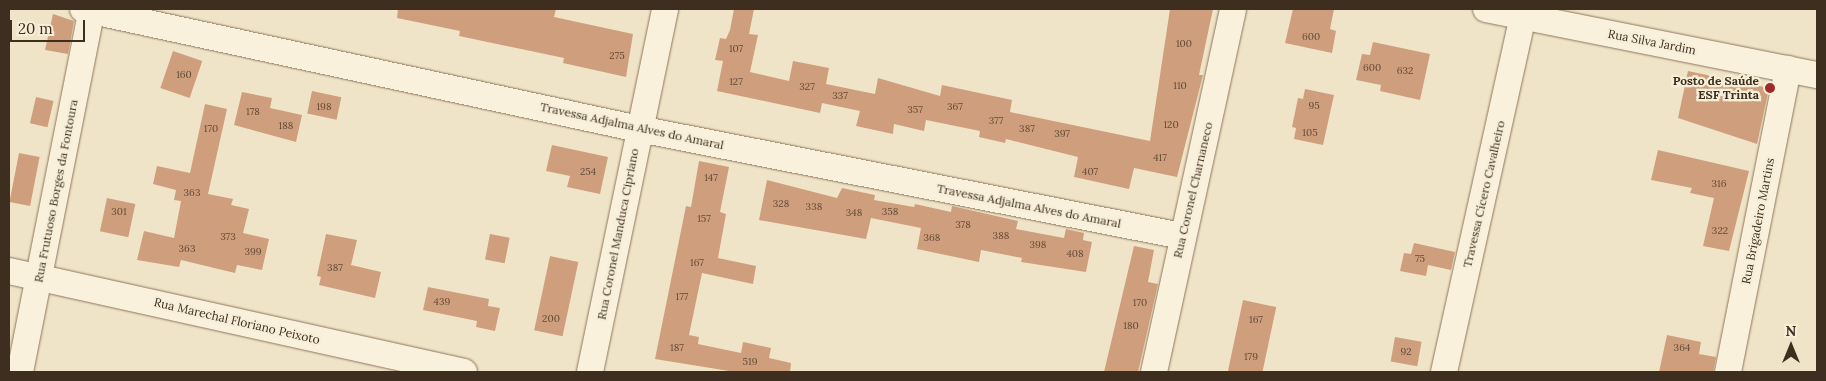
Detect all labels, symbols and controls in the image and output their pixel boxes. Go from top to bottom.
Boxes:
scale bar [12,10,88,42]
text: 20 m [18,19,53,38]
street label: Rua Silva Jardim [1607,26,1697,58]
house number: 600 [1302,31,1320,43]
house number: 100 [1176,38,1192,50]
house number: 107 [729,43,743,55]
house number: 275 [609,50,625,62]
house number: 600 [1363,62,1381,74]
house number: 632 [1397,65,1413,77]
house number: 160 [176,69,192,81]
place label: Posto de Saúde ESF Trinta [1673,74,1759,102]
house number: 127 [729,76,743,88]
house number: 110 [1173,80,1187,92]
house number: 327 [799,81,815,93]
marker: Posto de Saúde ESF Trinta [1763,81,1777,95]
house number: 337 [832,90,848,102]
street label: Rua Frutuoso Borges da Fontoura [31,98,81,284]
street label: Travessa Adjalma Alves do Amaral [539,99,725,153]
house number: 95 [1308,100,1320,112]
house number: 198 [316,101,332,113]
house number: 367 [947,101,963,113]
house number: 357 [907,104,923,116]
house number: 178 [246,106,260,118]
house number: 377 [989,115,1003,127]
house number: 120 [1163,119,1179,131]
street label: Travessa Cícero Cavalheiro [1460,119,1508,269]
house number: 188 [279,120,293,132]
street label: Rua Coronel Charnaneco [1170,121,1216,259]
house number: 170 [204,123,218,135]
house number: 387 [1019,123,1035,135]
house number: 105 [1302,127,1318,139]
house number: 397 [1054,128,1070,140]
street label: Rua Coronel Manduca Cipriano [594,147,642,321]
house number: 417 [1153,152,1167,164]
street label: Rua Brigadeiro Martins [1739,157,1777,285]
house number: 254 [580,166,596,178]
house number: 407 [1082,166,1098,178]
house number: 147 [704,172,718,184]
house number: 316 [1712,178,1726,190]
street label: Travessa Adjalma Alves do Amaral [936,181,1122,231]
house number: 363 [184,187,200,199]
house number: 328 [773,198,789,210]
house number: 338 [806,201,822,213]
house number: 301 [111,206,127,218]
house number: 358 [882,206,898,218]
house number: 348 [846,207,862,219]
house number: 157 [697,213,711,225]
house number: 378 [955,219,971,231]
house number: 322 [1712,225,1728,237]
house number: 388 [993,230,1009,242]
house number: 373 [220,231,236,243]
house number: 368 [924,232,940,244]
house number: 398 [1030,239,1046,251]
house number: 363 [179,243,195,255]
house number: 399 [244,246,262,258]
house number: 408 [1066,248,1084,260]
house number: 75 [1415,253,1425,265]
house number: 167 [690,257,704,269]
house number: 387 [327,262,343,274]
house number: 177 [676,291,688,303]
street label: Rua Marechal Floriano Peixoto [153,295,321,347]
house number: 439 [434,296,450,308]
house number: 170 [1133,297,1147,309]
house number: 200 [542,313,560,325]
house number: 167 [1249,314,1263,326]
house number: 180 [1123,320,1139,332]
north arrow [1766,321,1816,371]
text: N [1786,322,1796,340]
house number: 187 [670,342,684,354]
house number: 364 [1674,342,1690,354]
house number: 92 [1400,346,1412,358]
house number: 179 [1244,351,1258,363]
house number: 519 [743,356,757,368]

